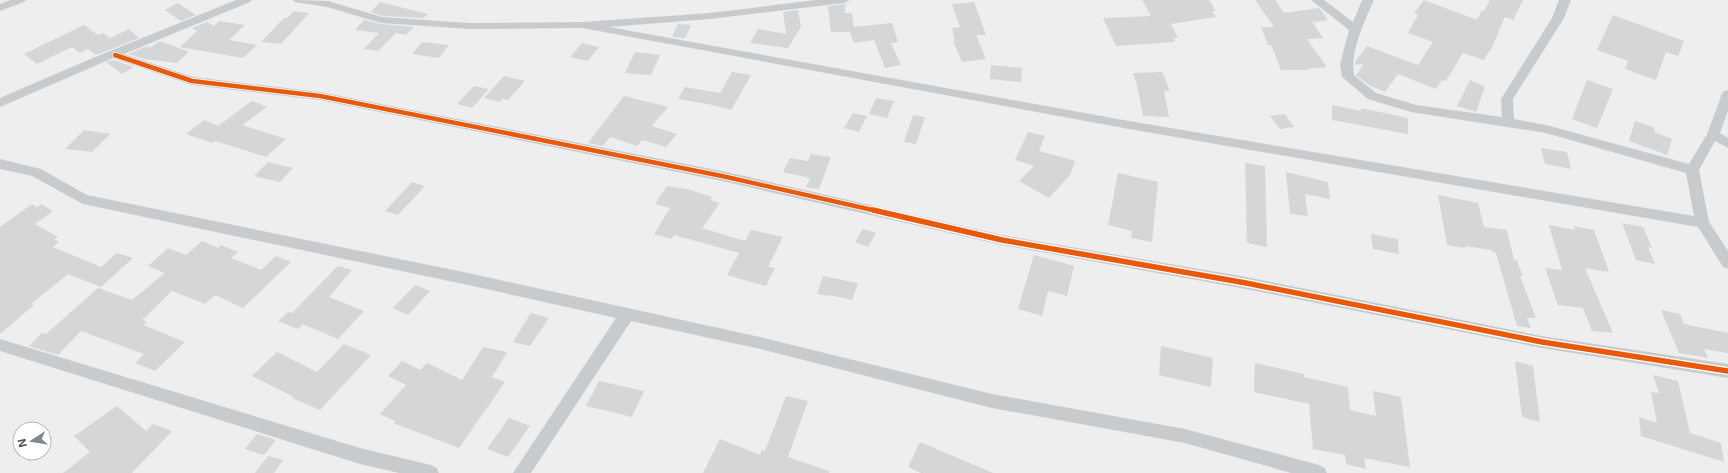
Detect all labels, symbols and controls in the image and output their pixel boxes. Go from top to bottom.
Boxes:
north arrow [12,421,52,461]
text: N [14,438,30,449]

